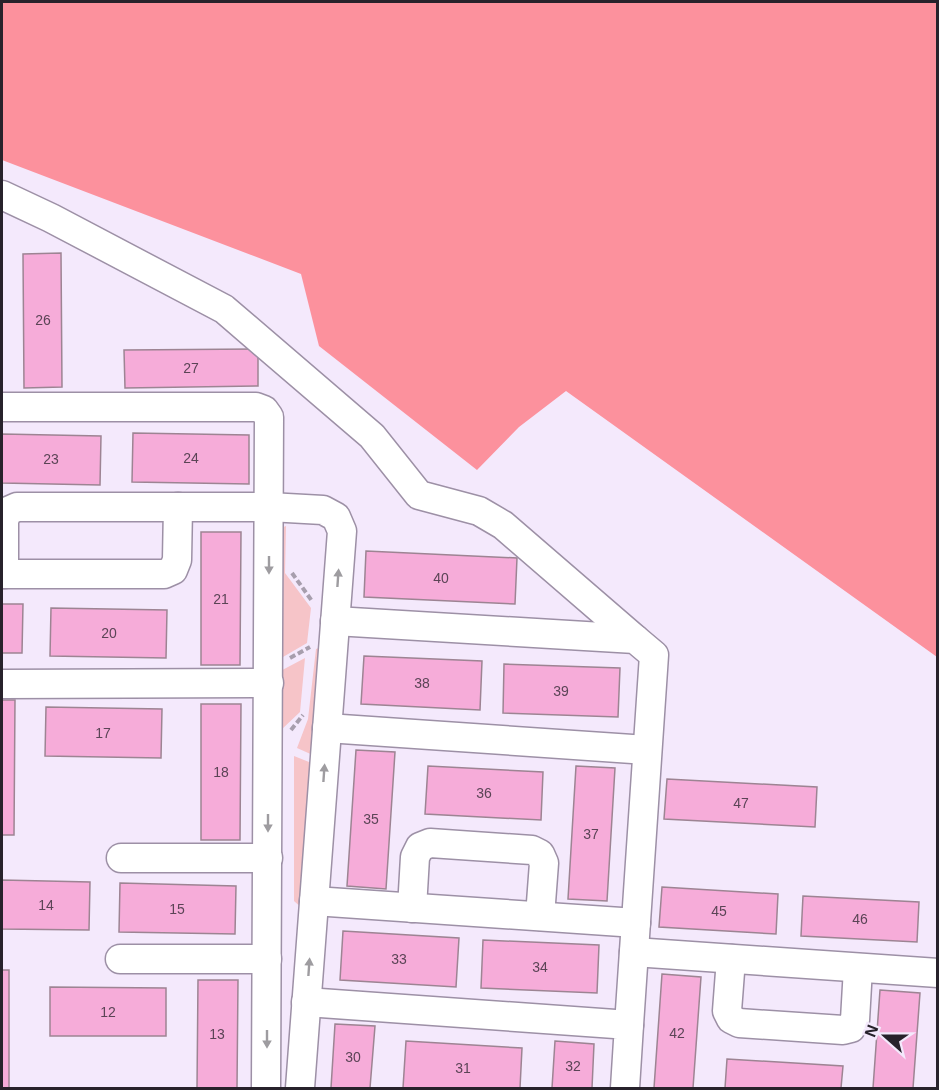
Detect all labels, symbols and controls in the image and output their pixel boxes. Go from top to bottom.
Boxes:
house number: 26 [35,312,51,328]
house number: 27 [183,360,199,376]
house number: 24 [183,450,199,466]
house number: 23 [43,451,59,467]
one-way arrow [264,556,274,575]
one-way arrow [333,569,343,588]
house number: 40 [433,570,449,586]
house number: 21 [213,591,229,607]
house number: 20 [101,625,117,641]
house number: 38 [414,675,430,691]
house number: 39 [553,683,569,699]
house number: 17 [95,725,111,741]
one-way arrow [319,763,328,782]
house number: 18 [213,764,229,780]
house number: 36 [476,785,492,801]
house number: 47 [733,795,749,811]
house number: 35 [363,811,379,827]
one-way arrow [263,814,273,833]
house number: 37 [583,826,599,842]
house number: 14 [38,897,54,913]
house number: 15 [169,901,185,917]
house number: 45 [711,903,727,919]
house number: 46 [852,911,868,927]
house number: 33 [391,951,407,967]
one-way arrow [304,958,314,977]
house number: 34 [532,959,548,975]
house number: 12 [100,1004,116,1020]
north arrow [855,1006,915,1066]
text: N [861,1022,881,1039]
house number: 42 [669,1025,685,1041]
house number: 13 [209,1026,225,1042]
one-way arrow [262,1030,272,1049]
house number: 30 [345,1049,361,1065]
house number: 32 [565,1058,581,1074]
house number: 31 [455,1060,471,1076]

